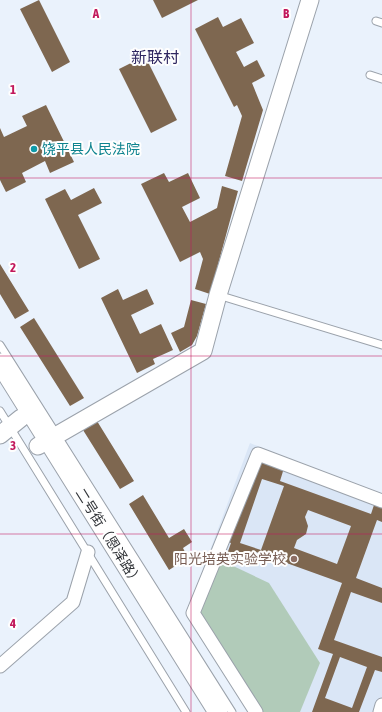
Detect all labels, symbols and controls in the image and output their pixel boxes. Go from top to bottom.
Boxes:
text: A [92,6,100,21]
text: B [283,6,290,21]
district label: 新联村 [131,48,179,66]
text: 1 [10,82,16,97]
place label: 饶平县人民法院 [42,141,140,157]
marker: 饶平县人民法院 [29,144,39,154]
text: 2 [10,260,16,275]
text: 3 [10,438,16,453]
street label: 二号街（恩泽路） [73,485,145,589]
place label: 阳光培英实验学校 [174,551,286,567]
marker: 阳光培英实验学校 [289,554,299,564]
text: 4 [9,616,16,631]

